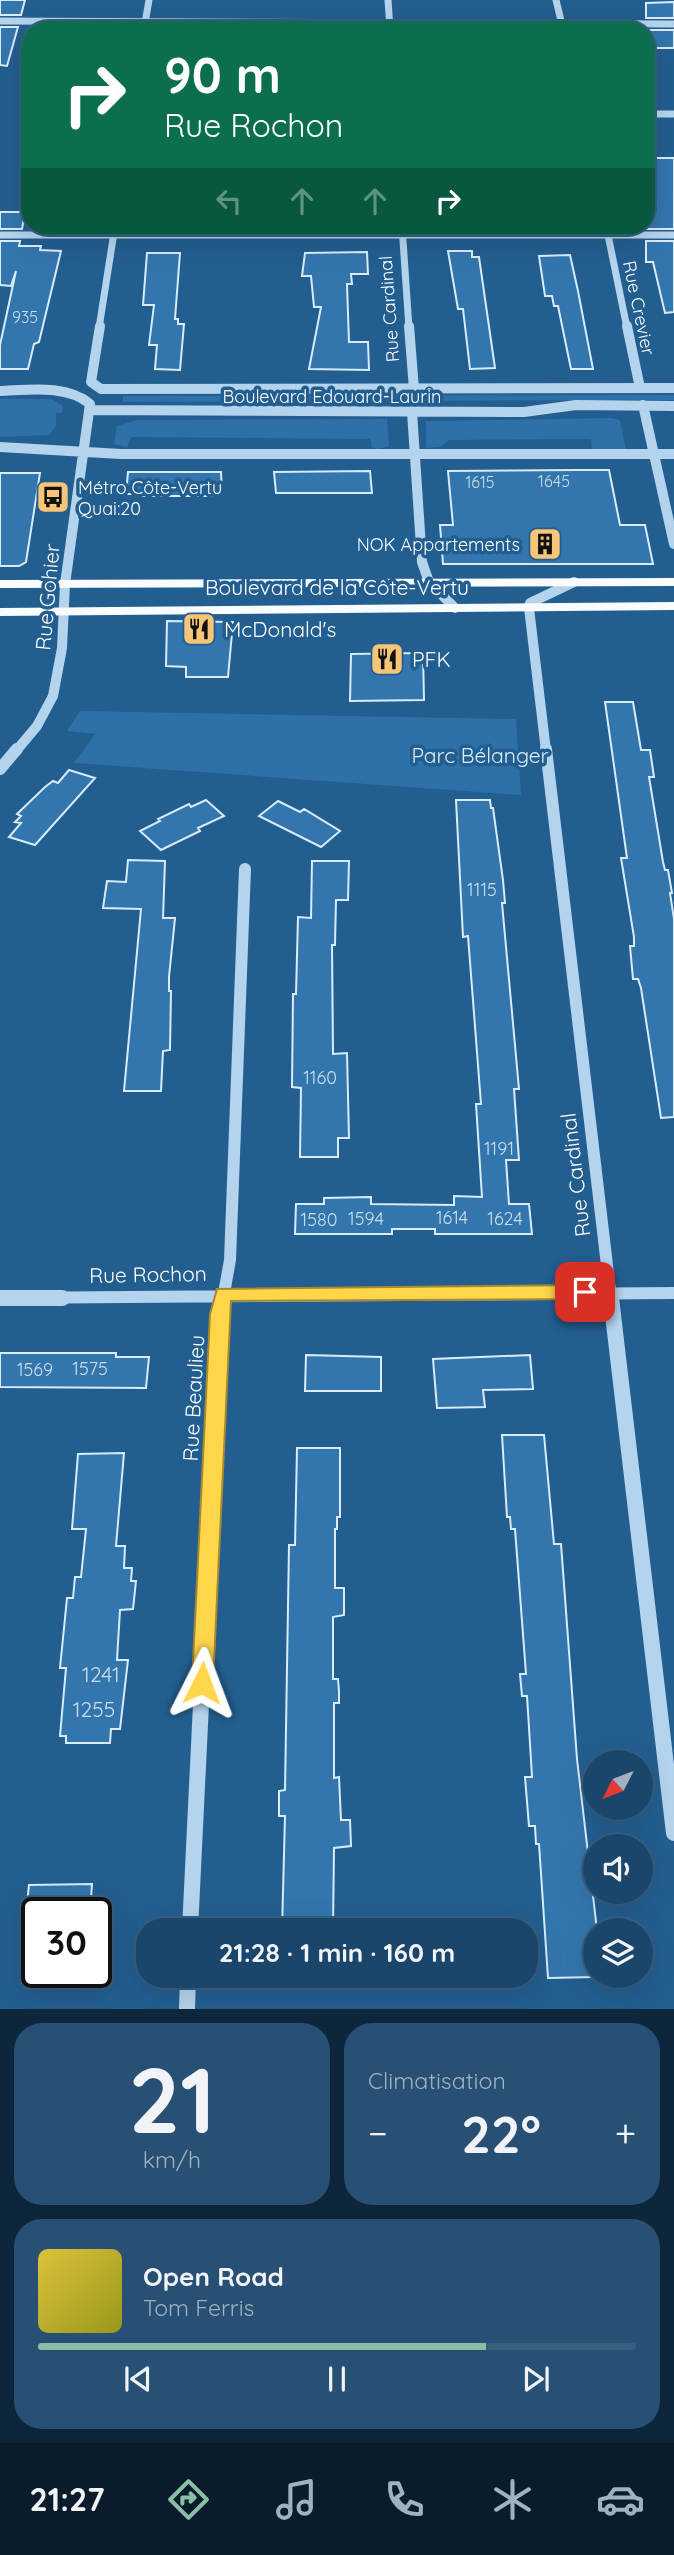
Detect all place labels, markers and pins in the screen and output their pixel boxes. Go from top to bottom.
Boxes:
place label: Métro Côte-Vertu Quai:20 [78,476,222,520]
bus stop icon: Métro Côte-Vertu Quai:20 [34,478,72,516]
building icon: NOK Appartements [526,525,564,563]
place label: NOK Appartements [357,533,520,556]
restaurant icon: McDonald's [180,610,218,648]
place label: McDonald's [224,616,336,642]
restaurant icon: PFK [368,640,406,678]
place label: PFK [412,646,451,672]
pin [555,1262,615,1322]

